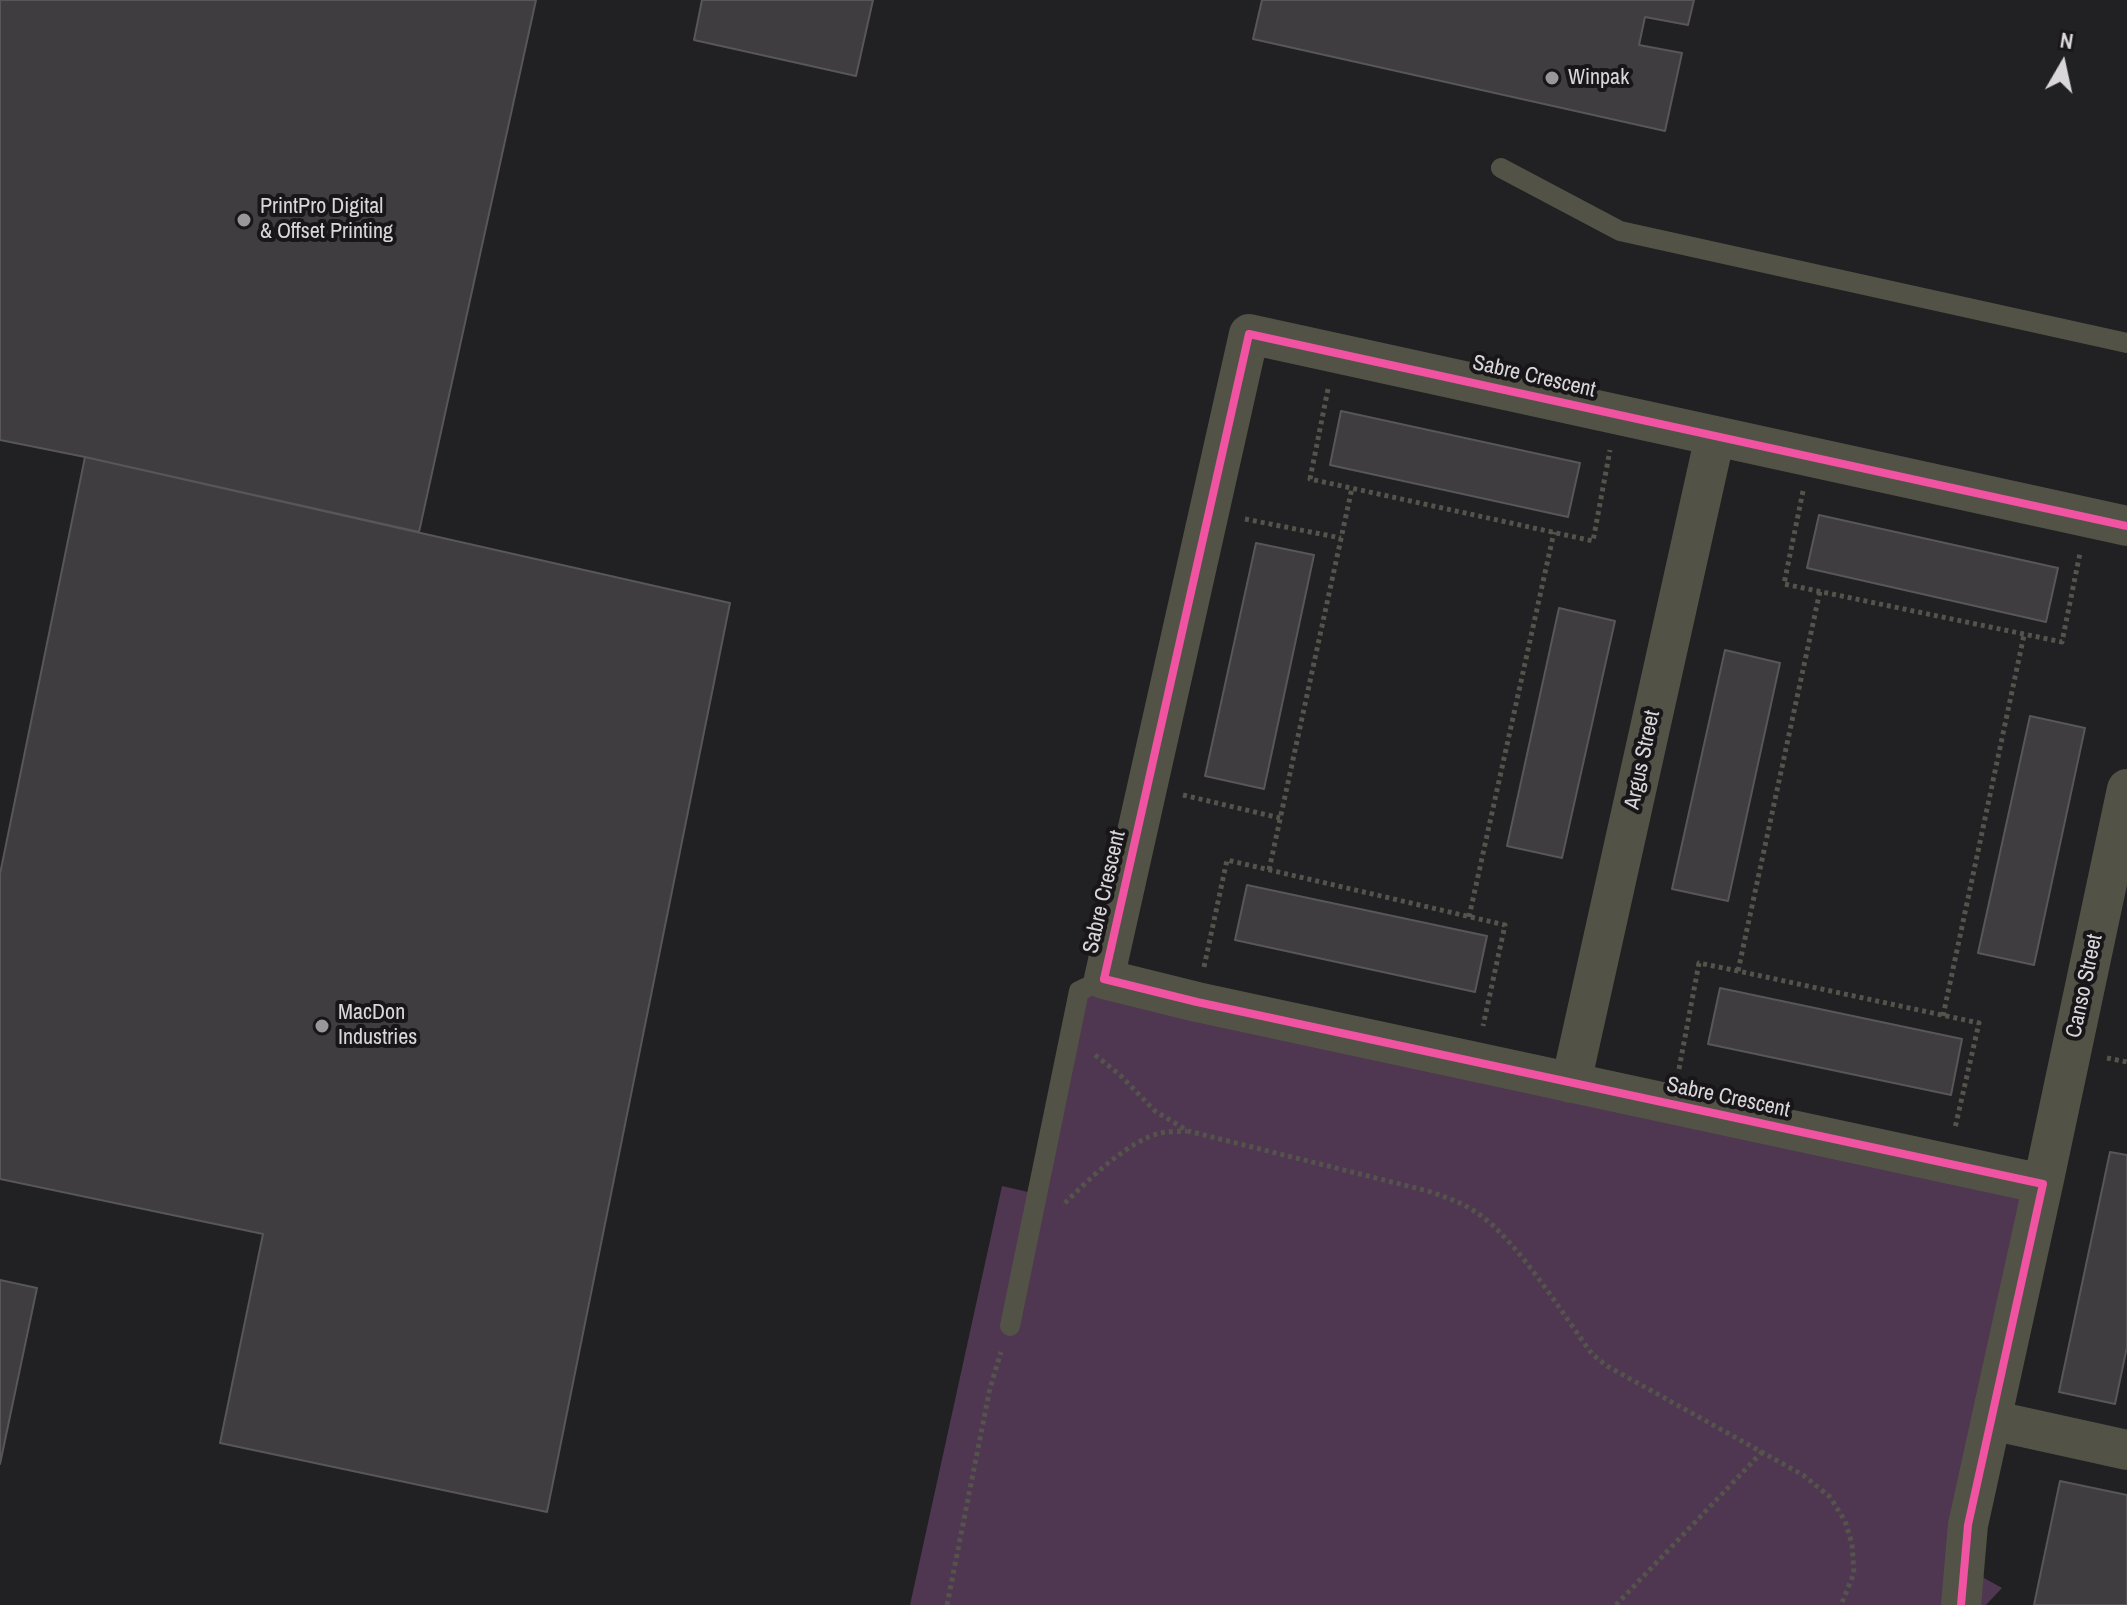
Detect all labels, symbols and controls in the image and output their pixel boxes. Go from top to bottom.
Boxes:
north arrow [2023,24,2103,104]
text: N [2058,24,2076,56]
place label: Winpak [1568,65,1629,91]
marker: Winpak [1543,69,1561,87]
place label: PrintPro Digital & Offset Printing [260,194,393,246]
marker: PrintPro Digital & Offset Printing [235,211,253,229]
street label: Sabre Crescent [1470,350,1598,404]
street label: Argus Street [1620,708,1666,812]
street label: Sabre Crescent [1078,828,1132,956]
street label: Canso Street [2061,932,2109,1040]
place label: MacDon Industries [338,1000,417,1052]
marker: MacDon Industries [313,1017,331,1035]
street label: Sabre Crescent [1664,1072,1792,1124]

